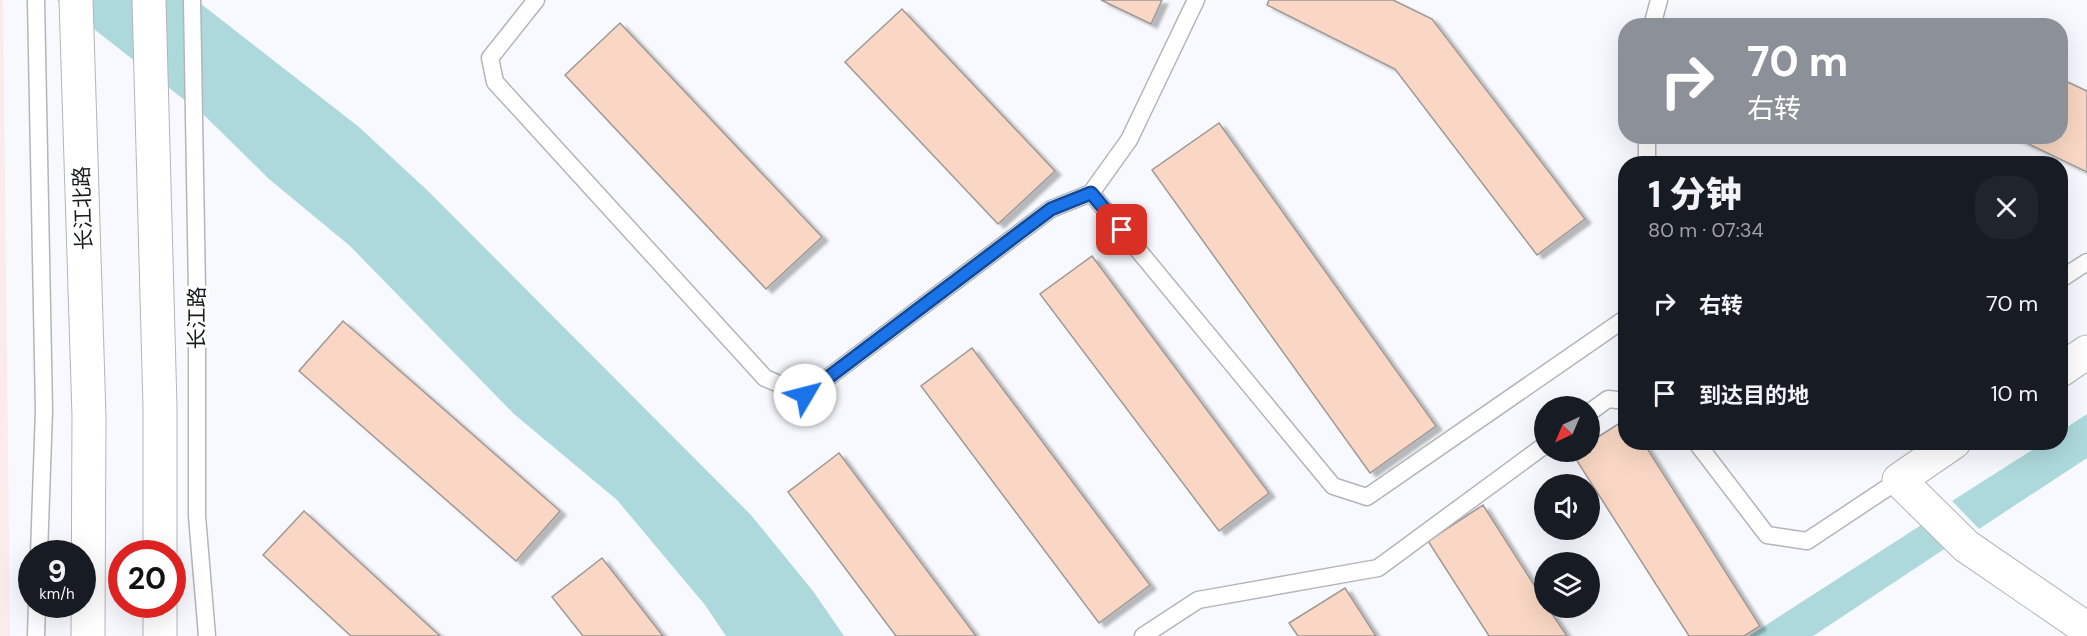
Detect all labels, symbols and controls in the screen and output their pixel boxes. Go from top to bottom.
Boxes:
text: 70 m [1747,34,1848,89]
icon: right [1648,42,1726,120]
text: 右转 [1747,91,1801,126]
street label: 长江北路 [68,166,98,250]
text: 1 分钟 [1648,171,1742,218]
button: close [1975,176,2038,239]
pin [1096,204,1147,255]
icon: arrive [1105,213,1138,246]
text: 80 m · 07:34 [1648,217,1764,243]
street label: 长江路 [183,287,211,350]
icon: right [1648,287,1681,320]
text: 70 m [1986,289,2038,318]
text: 右转 [1699,291,1743,320]
position arrow [773,363,837,427]
icon: arrive [1648,377,1681,410]
text: 10 m [1991,379,2038,408]
text: 到达目的地 [1699,381,1809,410]
north arrow [1534,396,1600,462]
map controls [1534,396,1600,618]
button: sound [1534,474,1600,540]
speed limit sign: 20 [108,540,186,618]
text: 9 [47,552,67,591]
button: layers [1534,552,1600,618]
text: km/h [39,584,75,604]

